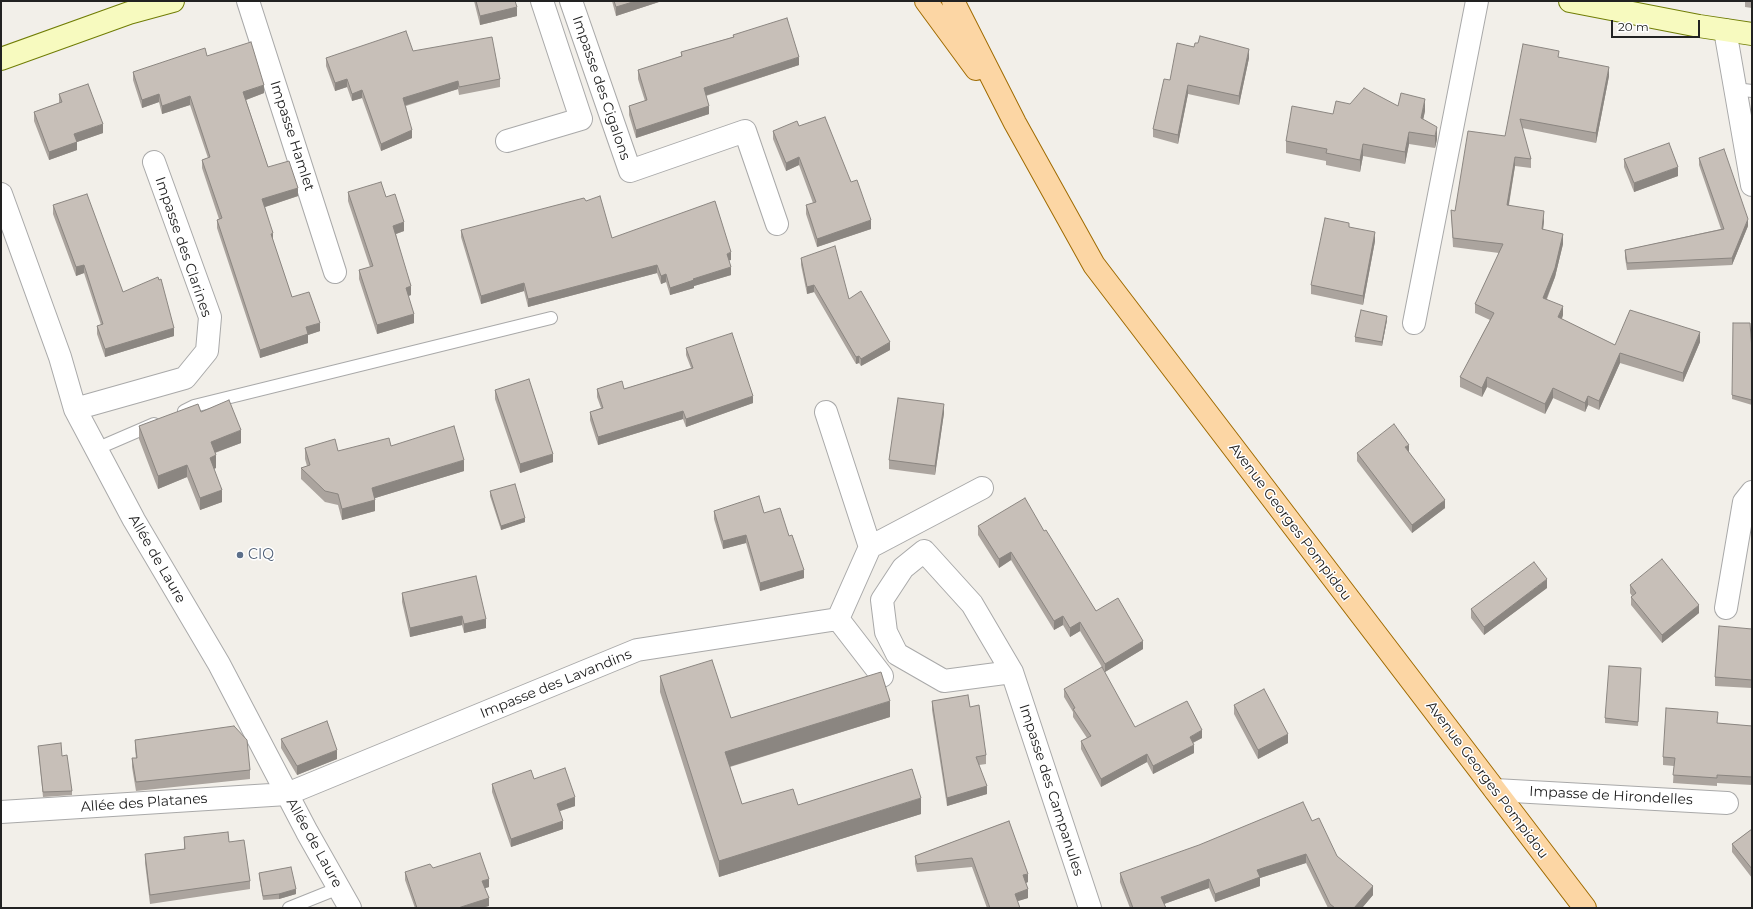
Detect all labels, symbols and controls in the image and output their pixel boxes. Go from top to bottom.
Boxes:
scale bar [1613,12,1702,38]
street label: Impasse des Cigalons [568,14,634,162]
text: 20 m [1618,19,1649,34]
street label: Impasse Hamlet [266,79,318,193]
street label: Impasse des Clarines [151,175,215,319]
street label: Avenue Georges Pompidou [1225,440,1355,604]
street label: Allée de Laure [125,512,189,606]
place label: CIQ [248,547,274,563]
marker: CIQ [235,550,245,560]
street label: Impasse des Lavandins [478,646,634,722]
street label: Avenue Georges Pompidou [1422,698,1552,862]
street label: Impasse des Campanules [1015,702,1087,878]
street label: Impasse de Hirondelles [1529,783,1693,809]
street label: Allée des Platanes [80,790,208,816]
street label: Allée de Laure [283,795,345,891]

